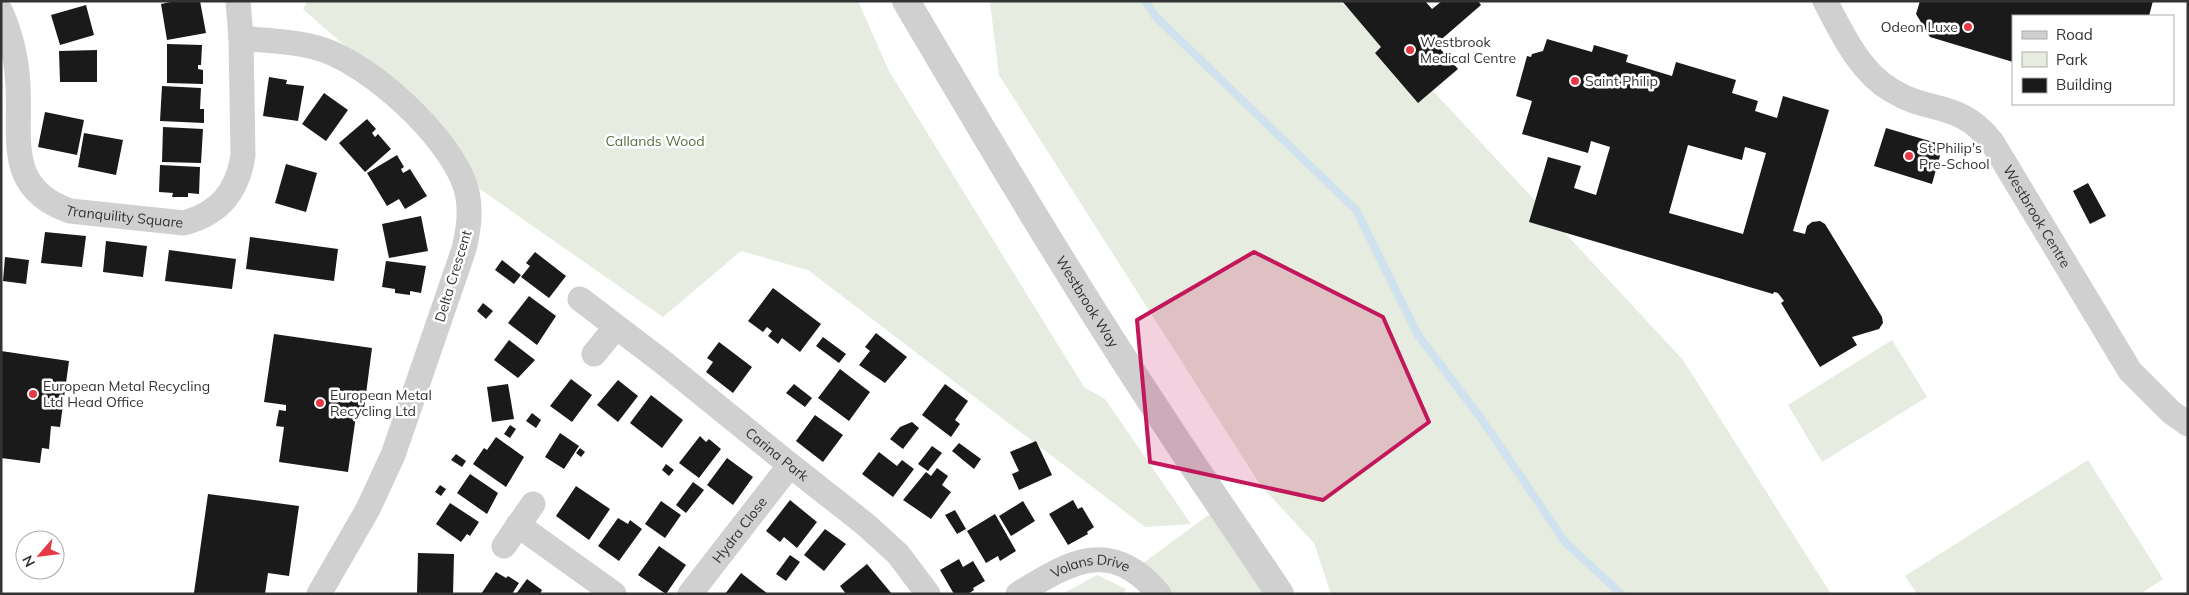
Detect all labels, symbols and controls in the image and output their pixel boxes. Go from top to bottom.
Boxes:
legend [2012,15,2174,105]
place label: Odeon Luxe [1881,18,1958,36]
marker: Odeon Luxe [1962,21,1974,33]
text: Road [2056,25,2093,44]
place label: Westbrook Medical Centre [1420,33,1516,67]
marker: Westbrook Medical Centre [1404,44,1416,56]
text: Park [2056,50,2088,69]
place label: Saint Philip [1585,72,1658,90]
marker: Saint Philip [1569,75,1581,87]
text: Building [2056,75,2112,94]
park label: Callands Wood [605,132,705,150]
place label: St Philip's Pre-School [1919,139,1990,173]
marker: St Philip's Pre-School [1903,150,1915,162]
street label: Westbrook Centre [1999,162,2075,271]
street label: Tranquility Square [63,201,184,232]
street label: Delta Crescent [431,228,476,324]
street label: Westbrook Way [1052,252,1123,351]
place label: European Metal Recycling Ltd Head Office [43,377,210,411]
place label: European Metal Recycling Ltd [330,386,432,420]
marker: European Metal Recycling Ltd Head Office [27,388,39,400]
marker: European Metal Recycling Ltd [314,397,326,409]
street label: Carina Park [742,424,813,486]
street label: Hydra Close [708,493,771,567]
north arrow [15,530,65,580]
street label: Volans Drive [1048,550,1133,582]
text: N [18,552,39,570]

